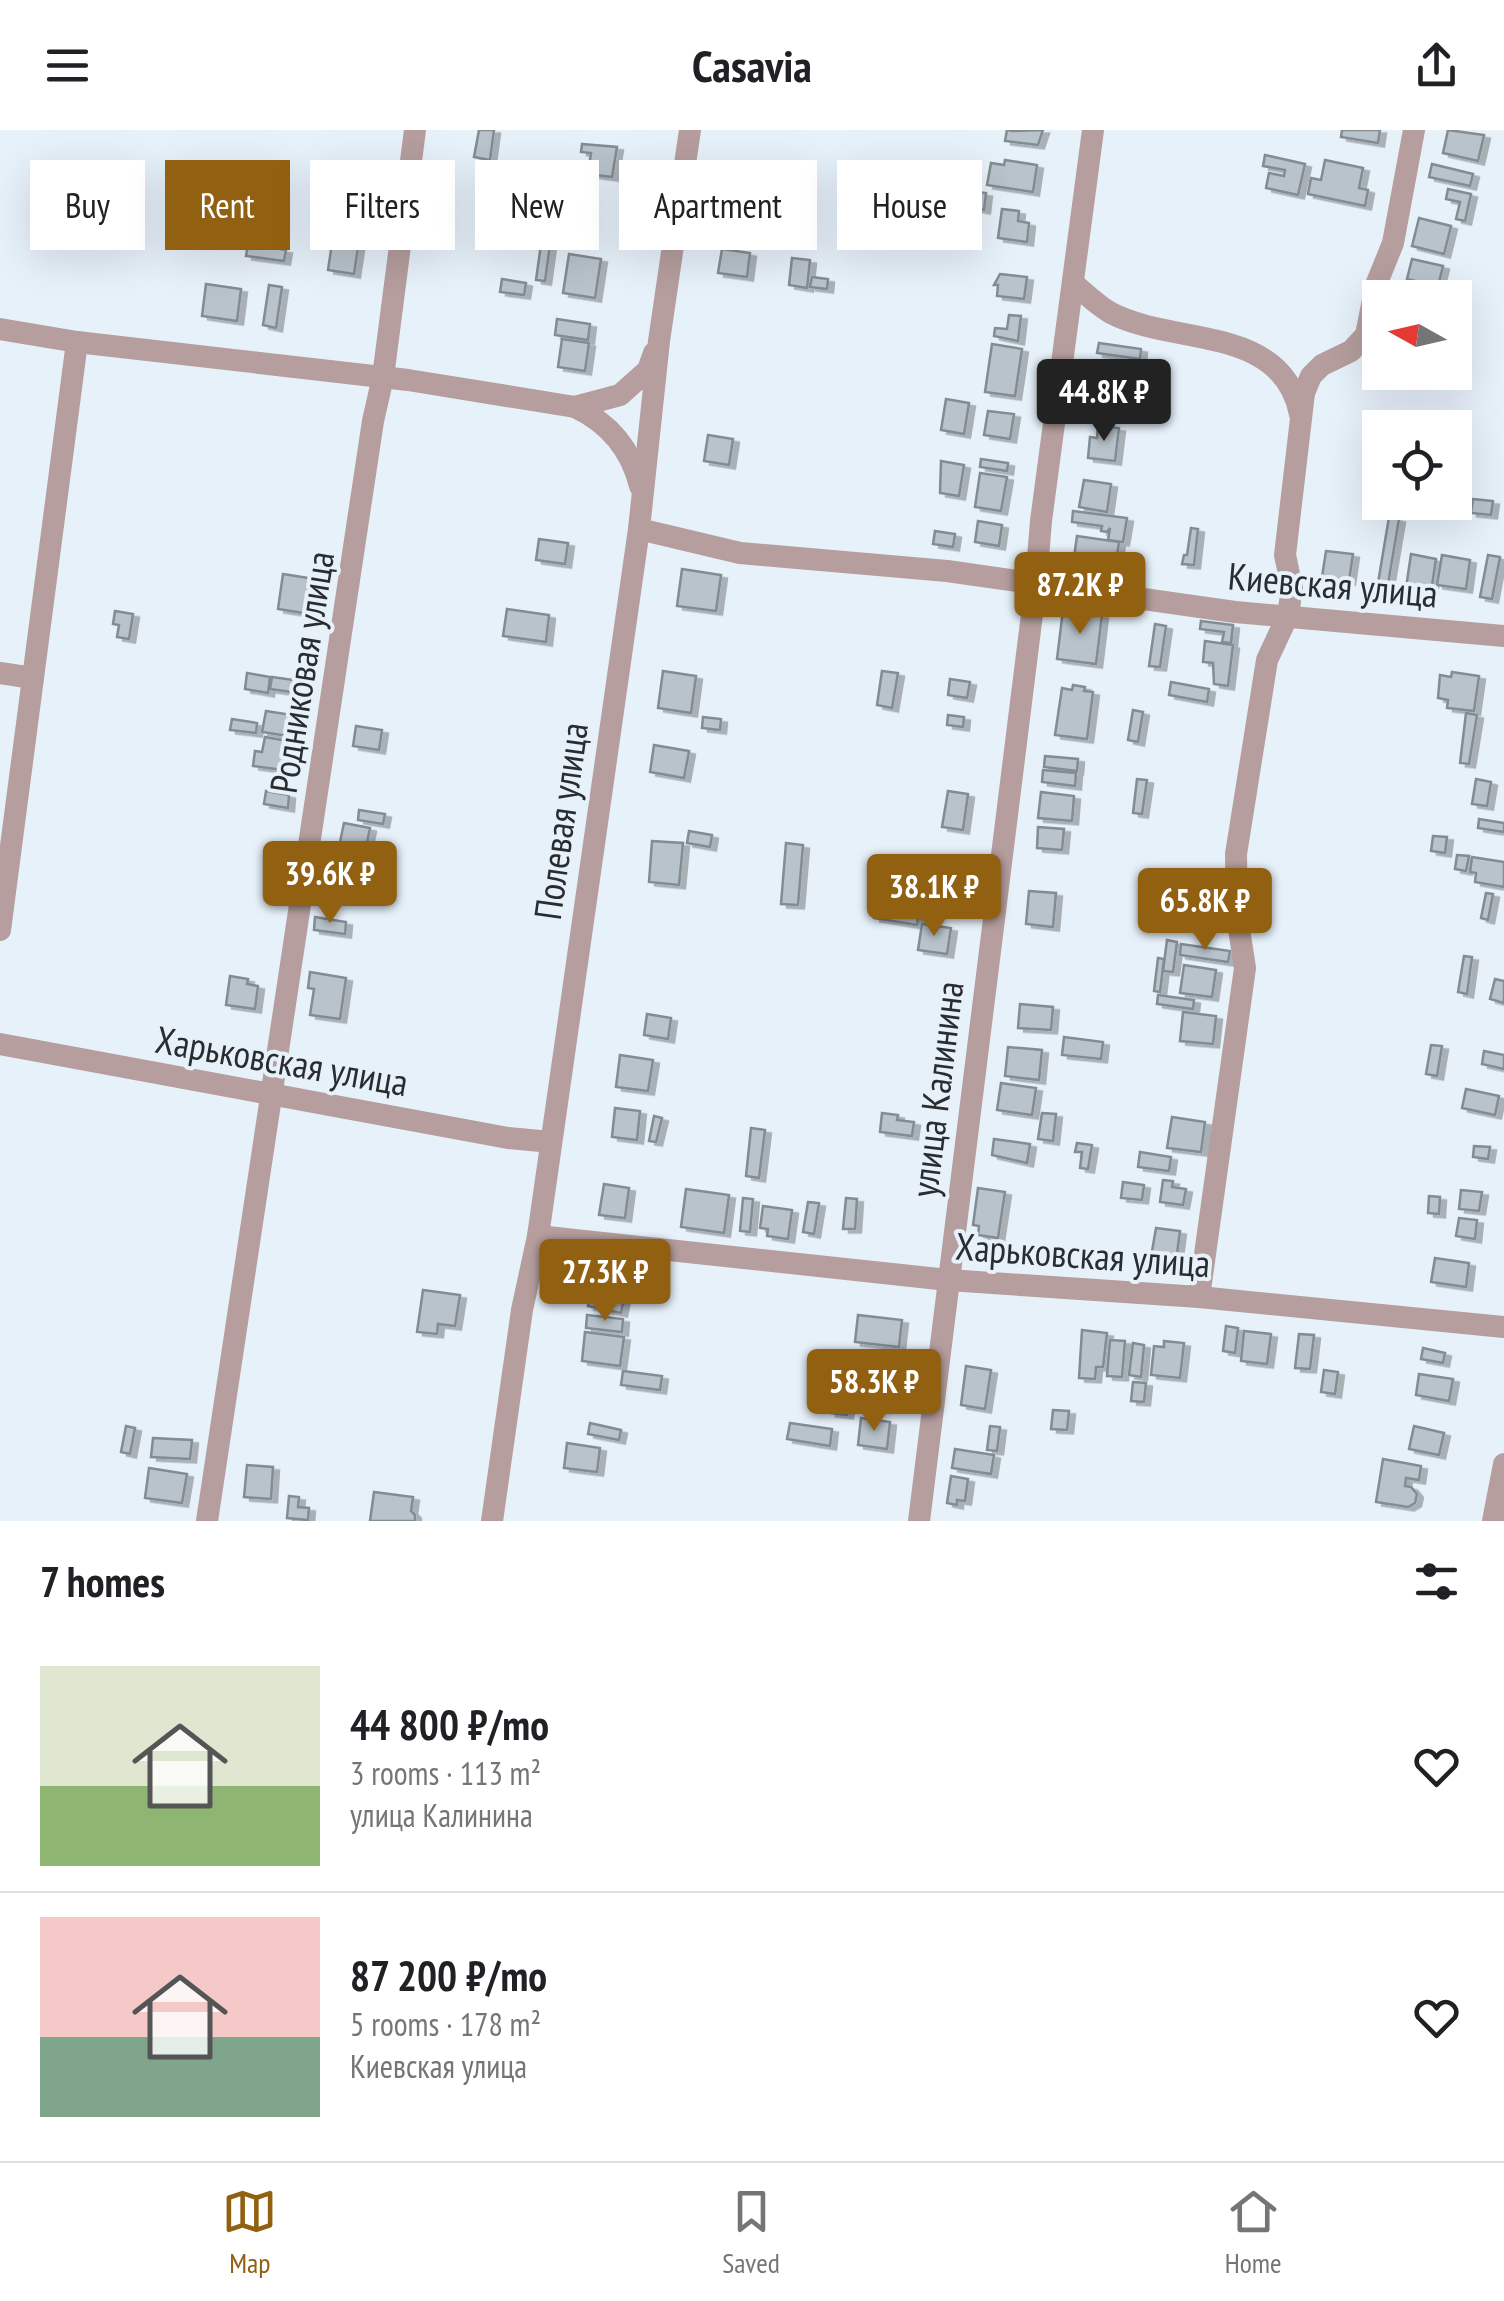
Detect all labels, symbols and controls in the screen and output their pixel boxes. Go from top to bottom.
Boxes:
text: Casavia [692,36,812,94]
icon: menu [40,38,95,93]
icon: share [1409,38,1464,93]
chip: Buy [30,160,145,250]
chip: Rent [165,160,290,250]
chip: Filters [310,160,455,250]
chip: New [475,160,599,250]
chip: Apartment [619,160,817,250]
chip: House [837,160,982,250]
north arrow [1362,280,1472,390]
map controls [1362,280,1472,520]
pin: 44.8K ₽ [1012,359,1196,444]
text: 44.8K ₽ [1059,370,1149,412]
button: locate [1362,410,1472,520]
street label: Родниковая улица [258,548,344,796]
street label: Киевская улица [1226,550,1440,618]
pin: 87.2K ₽ [988,552,1172,637]
text: 87.2K ₽ [1036,563,1124,605]
street label: Полевая улица [522,719,598,923]
pin: 39.6K ₽ [238,841,422,926]
text: 39.6K ₽ [285,852,375,894]
pin: 38.1K ₽ [842,854,1026,939]
text: 38.1K ₽ [889,865,979,907]
pin: 65.8K ₽ [1113,868,1297,953]
text: 65.8K ₽ [1160,879,1250,921]
street label: улица Калинина [898,978,974,1200]
street label: Харьковская улица [152,1014,412,1106]
street label: Харьковская улица [954,1221,1212,1287]
pin: 27.3K ₽ [513,1239,697,1324]
text: 27.3K ₽ [561,1250,649,1292]
pin: 58.3K ₽ [782,1349,966,1434]
text: 58.3K ₽ [829,1360,919,1402]
text: 7 homes [40,1554,165,1609]
icon: filters [1409,1554,1464,1609]
text: 44 800 ₽/mo [350,1697,549,1752]
icon: home [120,1706,240,1826]
icon: heart [1409,1739,1464,1794]
text: 3 rooms · 113 m² [350,1752,541,1794]
text: улица Калинина [350,1794,533,1836]
text: 87 200 ₽/mo [350,1948,547,2003]
icon: home [120,1957,240,2077]
icon: heart [1409,1990,1464,2045]
text: 5 rooms · 178 m² [350,2003,541,2045]
text: Киевская улица [350,2045,527,2087]
tab: Map [222,2184,277,2281]
tab: Saved [722,2184,780,2281]
tab: Home [1225,2184,1282,2281]

